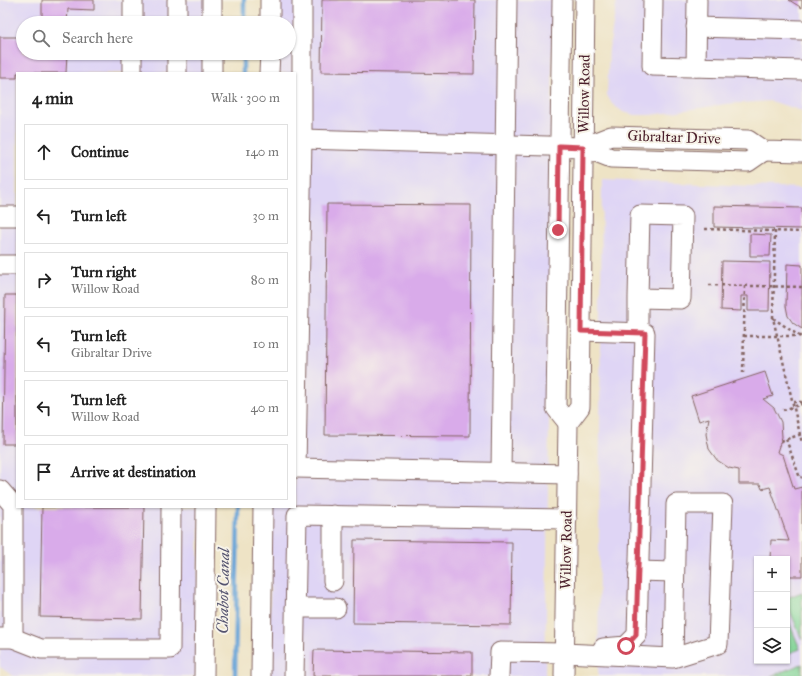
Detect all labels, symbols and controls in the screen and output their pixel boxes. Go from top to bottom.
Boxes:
search box [16,16,296,60]
icon: search [30,27,52,49]
text: Search here [62,29,133,47]
street label: Willow Road [574,54,594,134]
text: 4 min [32,88,73,109]
text: Walk · 300 m [211,90,280,106]
street label: Gibraltar Drive [627,126,721,148]
icon: ahead [33,141,55,163]
text: Continue [71,143,129,161]
text: 140 m [245,144,279,160]
icon: left [33,205,55,227]
text: Turn left [71,207,127,225]
text: 30 m [253,208,279,224]
route end [549,221,567,239]
text: Turn right [71,263,136,281]
icon: right [33,269,55,291]
text: 80 m [251,272,279,288]
text: Willow Road [71,281,140,297]
text: Turn left [71,327,127,345]
icon: left [33,333,55,355]
text: 10 m [253,336,279,352]
text: Gibraltar Drive [71,345,152,361]
text: Turn left [71,391,127,409]
icon: left [33,397,55,419]
text: 40 m [250,400,279,416]
text: Willow Road [71,409,140,425]
icon: arrive [33,461,55,483]
text: Arrive at destination [71,463,196,481]
street label: Willow Road [556,510,576,590]
water label: Chabot Canal [213,546,233,634]
map controls [754,556,790,664]
button: + [754,556,790,592]
button: − [754,592,790,628]
button: layers [754,628,790,664]
route start [617,637,635,655]

